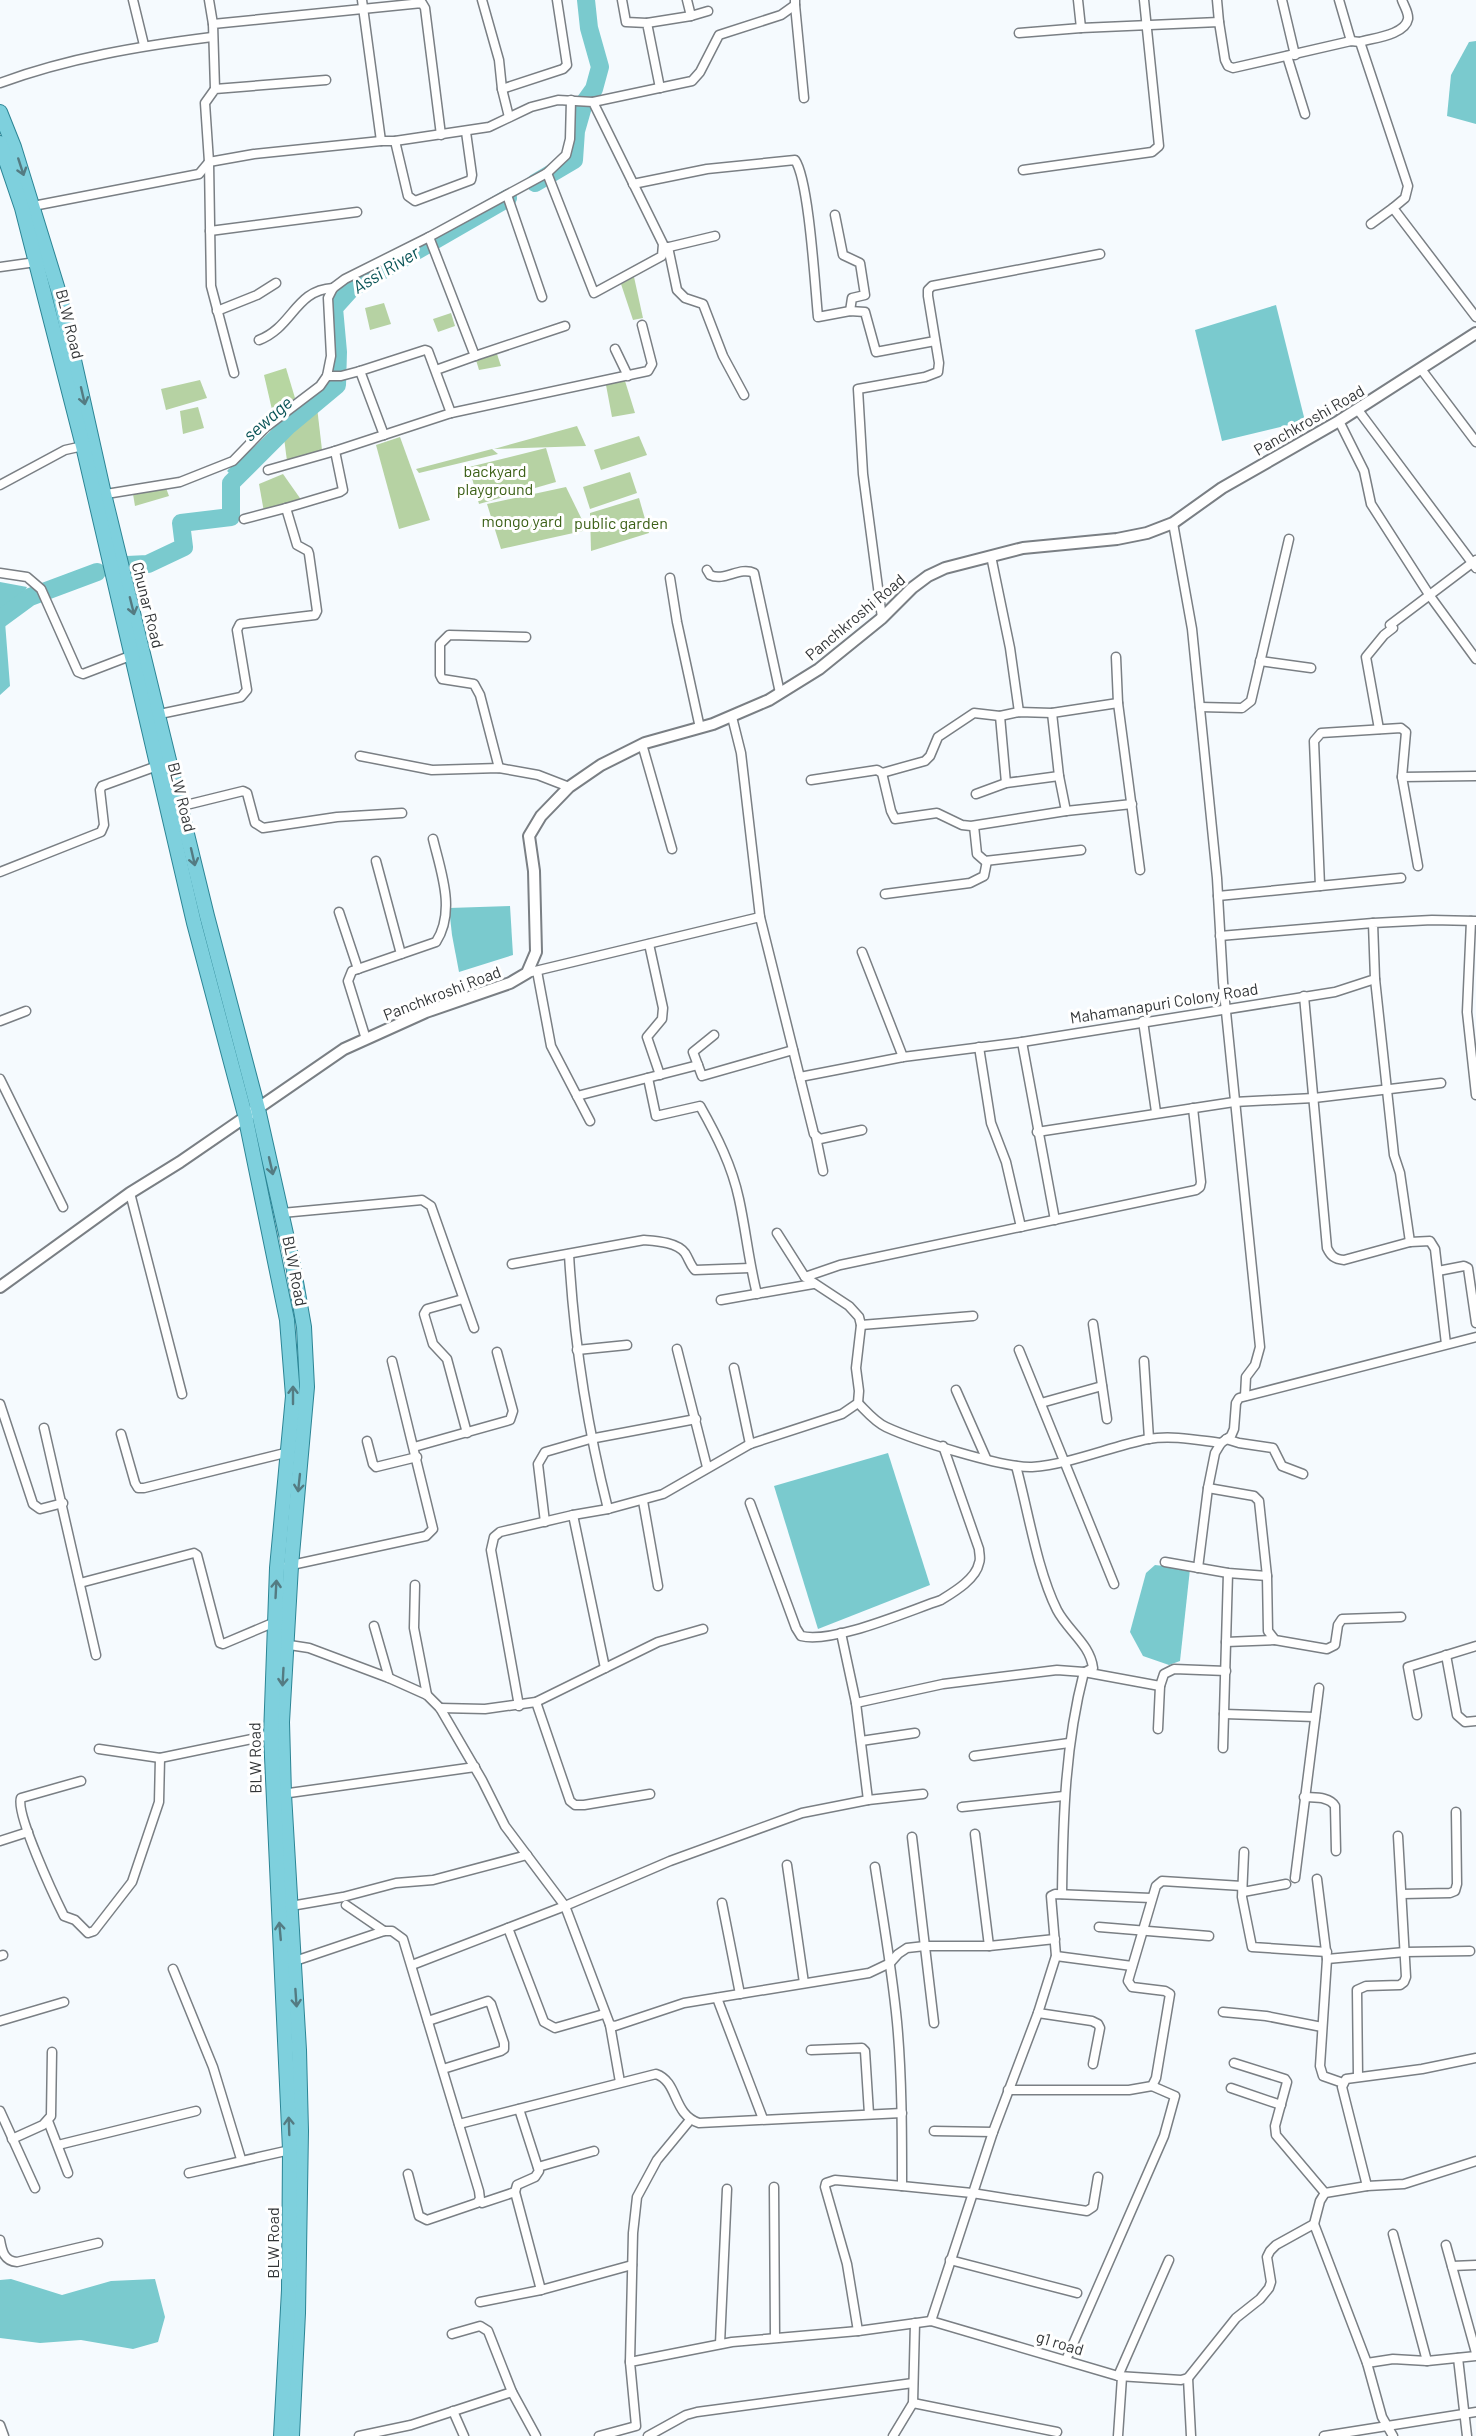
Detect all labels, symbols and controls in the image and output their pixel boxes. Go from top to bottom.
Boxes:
one-way arrow [16,157,27,176]
water label: Assi River [348,240,423,298]
street label: BLW Road [53,287,88,361]
street label: Panchkroshi Road [1250,380,1367,459]
one-way arrow [77,386,89,405]
water label: sewage [238,391,296,446]
park label: backyard playground [457,461,533,498]
park label: mongo yard [482,511,562,530]
park label: public garden [574,513,668,532]
street label: Chunar Road [129,560,168,650]
street label: Panchkroshi Road [801,569,908,664]
one-way arrow [126,596,138,615]
street label: BLW Road [165,760,200,834]
one-way arrow [188,847,200,866]
street label: Panchkroshi Road [380,961,503,1024]
street label: Mahamanapuri Colony Road [1068,978,1259,1027]
one-way arrow [265,1156,277,1175]
street label: BLW Road [279,1234,312,1308]
one-way arrow [287,1386,299,1406]
one-way arrow [293,1472,304,1492]
one-way arrow [271,1580,282,1600]
one-way arrow [278,1667,289,1686]
street label: BLW Road [244,1722,265,1794]
one-way arrow [274,1922,285,1941]
one-way arrow [290,1987,301,2007]
one-way arrow [283,2116,294,2136]
street label: BLW Road [263,2207,282,2279]
street label: g1 road [1034,2326,1086,2359]

